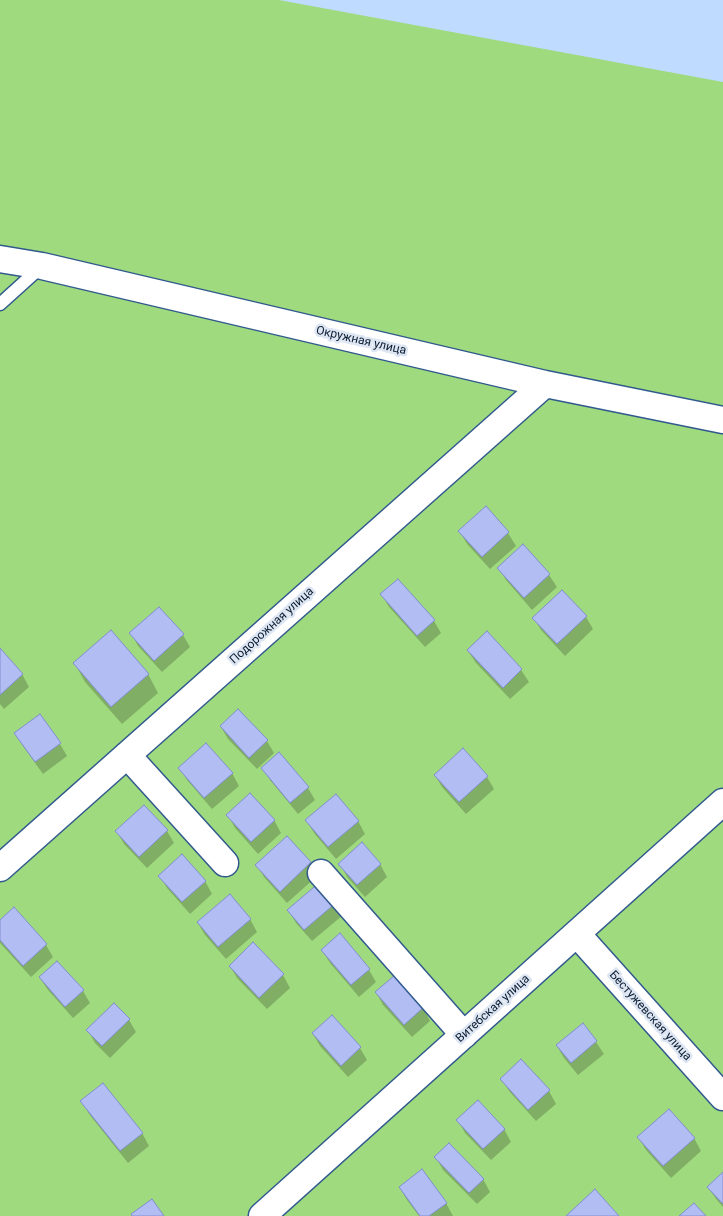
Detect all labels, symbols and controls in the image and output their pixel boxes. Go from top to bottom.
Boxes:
street label: Окружная улица [314,324,408,358]
street label: Подорожная улица [227,585,317,667]
street label: Бестужевская улица [606,968,694,1064]
street label: Витебская улица [453,972,533,1046]

